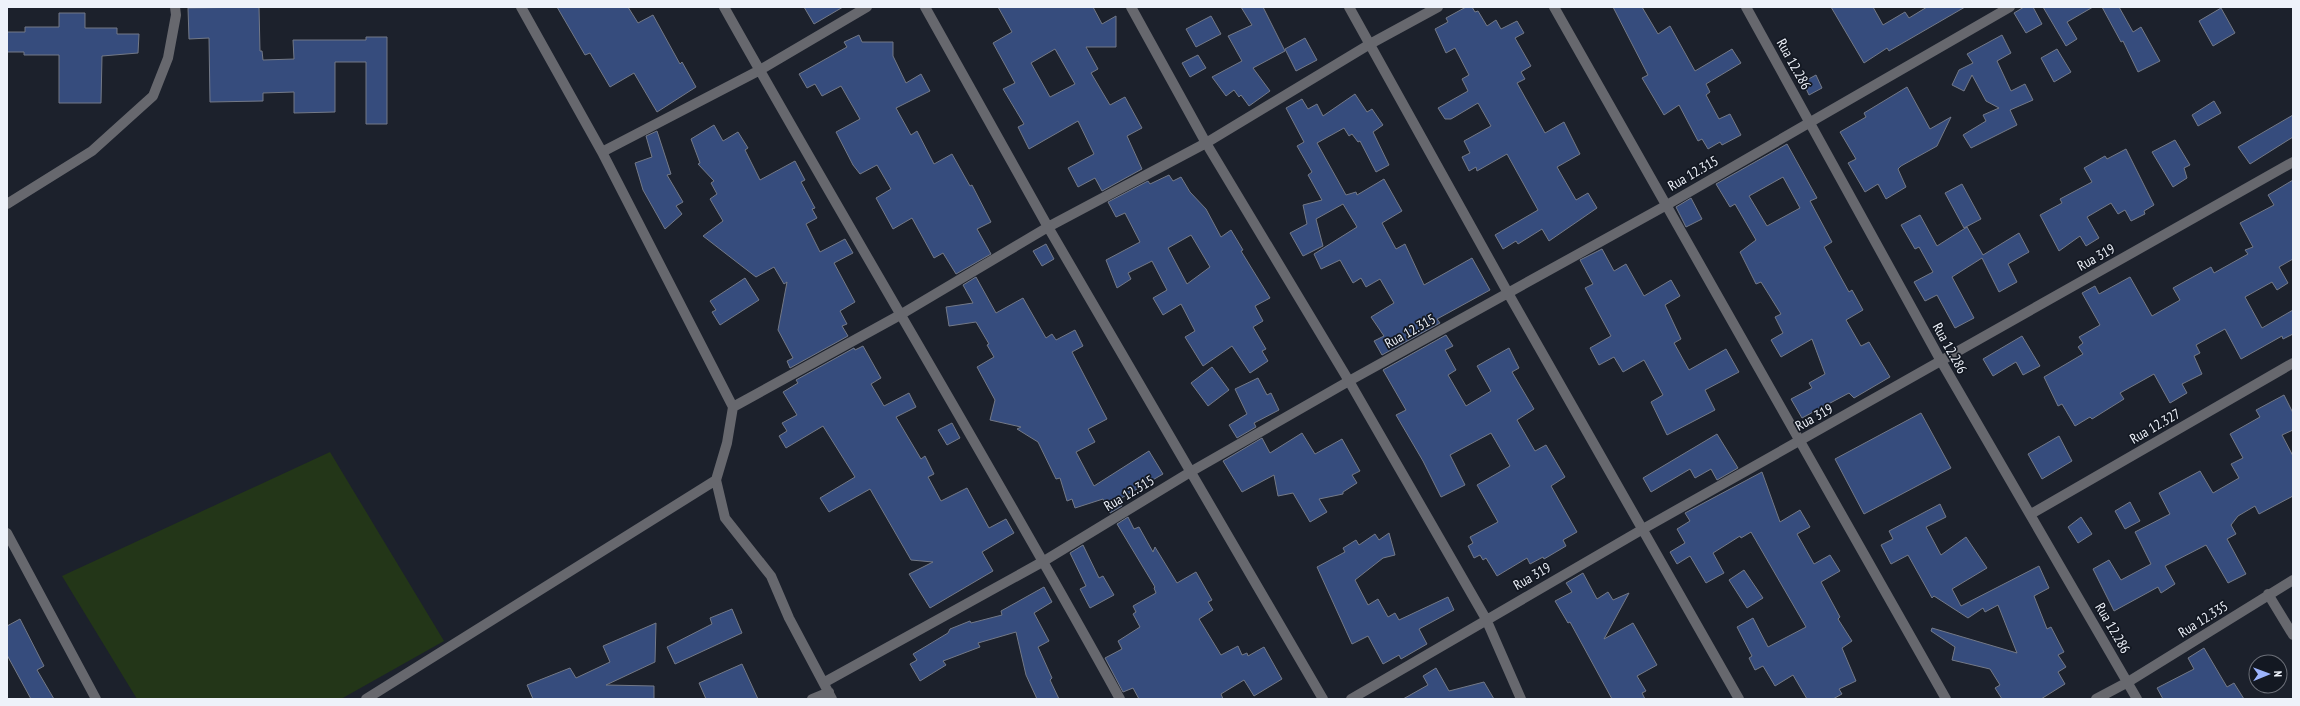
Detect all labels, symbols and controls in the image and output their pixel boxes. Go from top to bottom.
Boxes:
street label: Rua 12.286 [1773,35,1815,93]
street label: Rua 12.315 [1665,151,1721,195]
street label: Rua 319 [2074,239,2118,275]
street label: Rua 12.315 [1381,310,1439,352]
street label: Rua 12.286 [1929,319,1971,377]
street label: Rua 319 [1792,399,1836,435]
street label: Rua 12.327 [2127,404,2183,448]
street label: Rua 12.315 [1101,471,1157,515]
street label: Rua 319 [1510,558,1554,594]
street label: Rua 12.335 [2175,597,2231,641]
street label: Rua 12.286 [2091,600,2135,656]
north arrow [2248,654,2288,694]
text: N [2271,671,2285,677]

